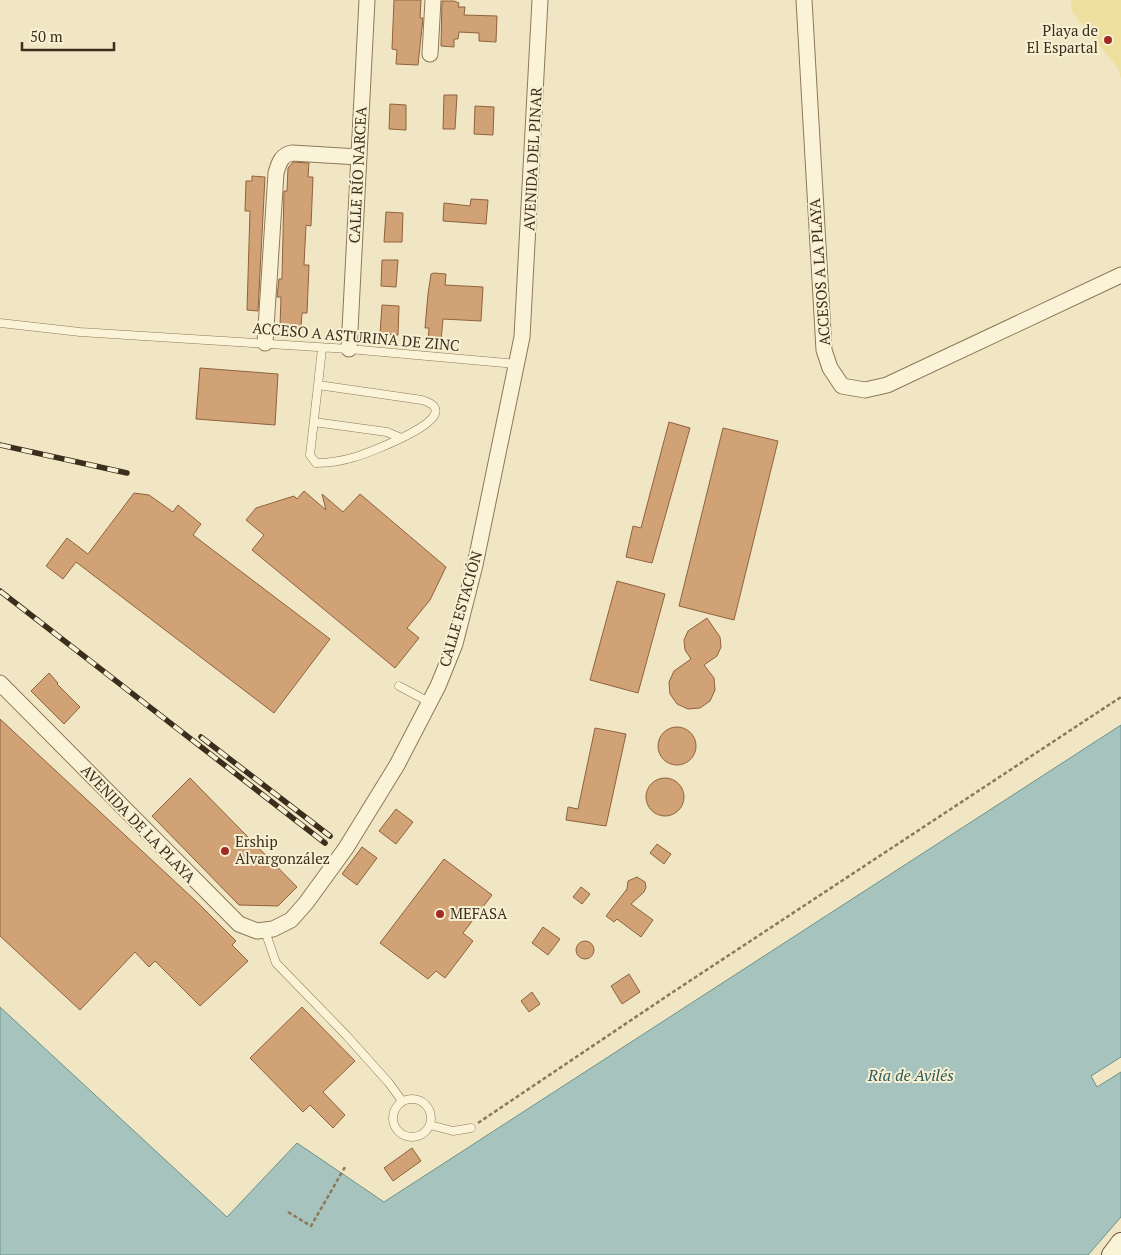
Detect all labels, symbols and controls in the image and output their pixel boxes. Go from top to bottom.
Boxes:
scale bar [22,20,115,52]
place label: Playa de El Espartal [1026,20,1098,57]
text: 50 m [30,26,63,46]
marker: Playa de El Espartal [1102,34,1114,46]
street label: AVENIDA DEL PINAR [518,86,546,231]
street label: CALLE RÍO NARCEA [343,105,371,244]
street label: ACCESOS A LA PLAYA [804,197,834,346]
street label: ACCESO A ASTURINA DE ZINC [252,317,461,355]
street label: CALLE ESTACIÓN [434,548,486,669]
street label: AVENIDA DE LA PLAYA [77,760,201,887]
place label: Ership Alvargonzález [235,831,330,868]
marker: Ership Alvargonzález [219,845,231,857]
place label: MEFASA [450,903,508,923]
marker: MEFASA [434,908,446,920]
water label: Ría de Avilés [867,1064,954,1086]

